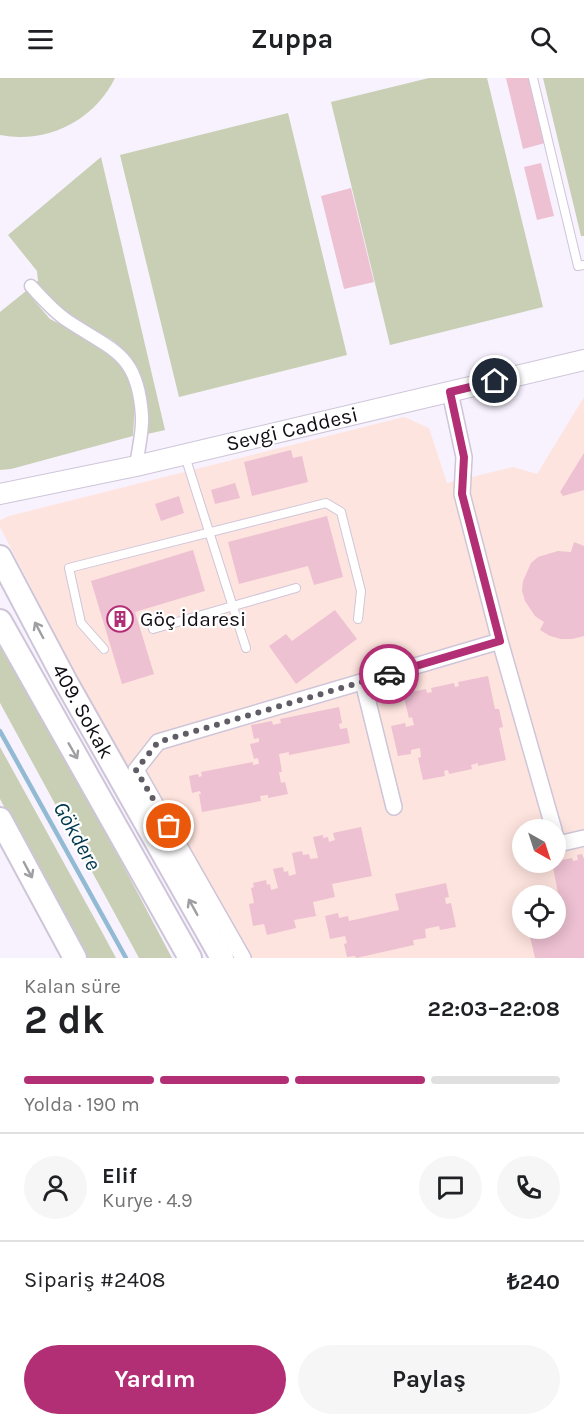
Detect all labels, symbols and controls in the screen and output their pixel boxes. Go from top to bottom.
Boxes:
icon: menu [24,23,57,56]
text: Zuppa [251,23,333,55]
icon: search [527,23,560,56]
pin [469,355,520,406]
icon: home [478,364,511,397]
street label: Sevgi Caddesi [224,402,360,456]
building icon: Göç İdaresi [105,604,135,634]
place label: Göç İdaresi [140,607,246,631]
one-way arrow [32,621,44,639]
courier [359,644,419,704]
icon: car [373,658,406,691]
street label: 409. Sokak [47,659,119,763]
one-way arrow [67,742,79,759]
water label: Gökdere [48,797,106,875]
pin [143,800,194,851]
icon: bag [152,809,185,842]
north arrow [512,819,566,873]
map controls [512,819,566,939]
one-way arrow [23,861,34,879]
button: locate [512,885,566,939]
one-way arrow [187,899,199,916]
text: Kalan süre [24,975,121,998]
text: 22:03–22:08 [428,996,560,1022]
text: 2 dk [24,997,104,1043]
text: Yolda · 190 m [24,1093,140,1116]
button: person [24,1156,87,1219]
button: chat [419,1156,482,1219]
button: phone [497,1156,560,1219]
text: Elif [102,1163,137,1189]
text: Kurye · 4.9 [102,1189,192,1212]
text: Sipariş #2408 [24,1267,166,1293]
text: ₺240 [507,1269,560,1295]
button: Yardım [24,1345,286,1414]
button: Paylaş [298,1345,560,1414]

